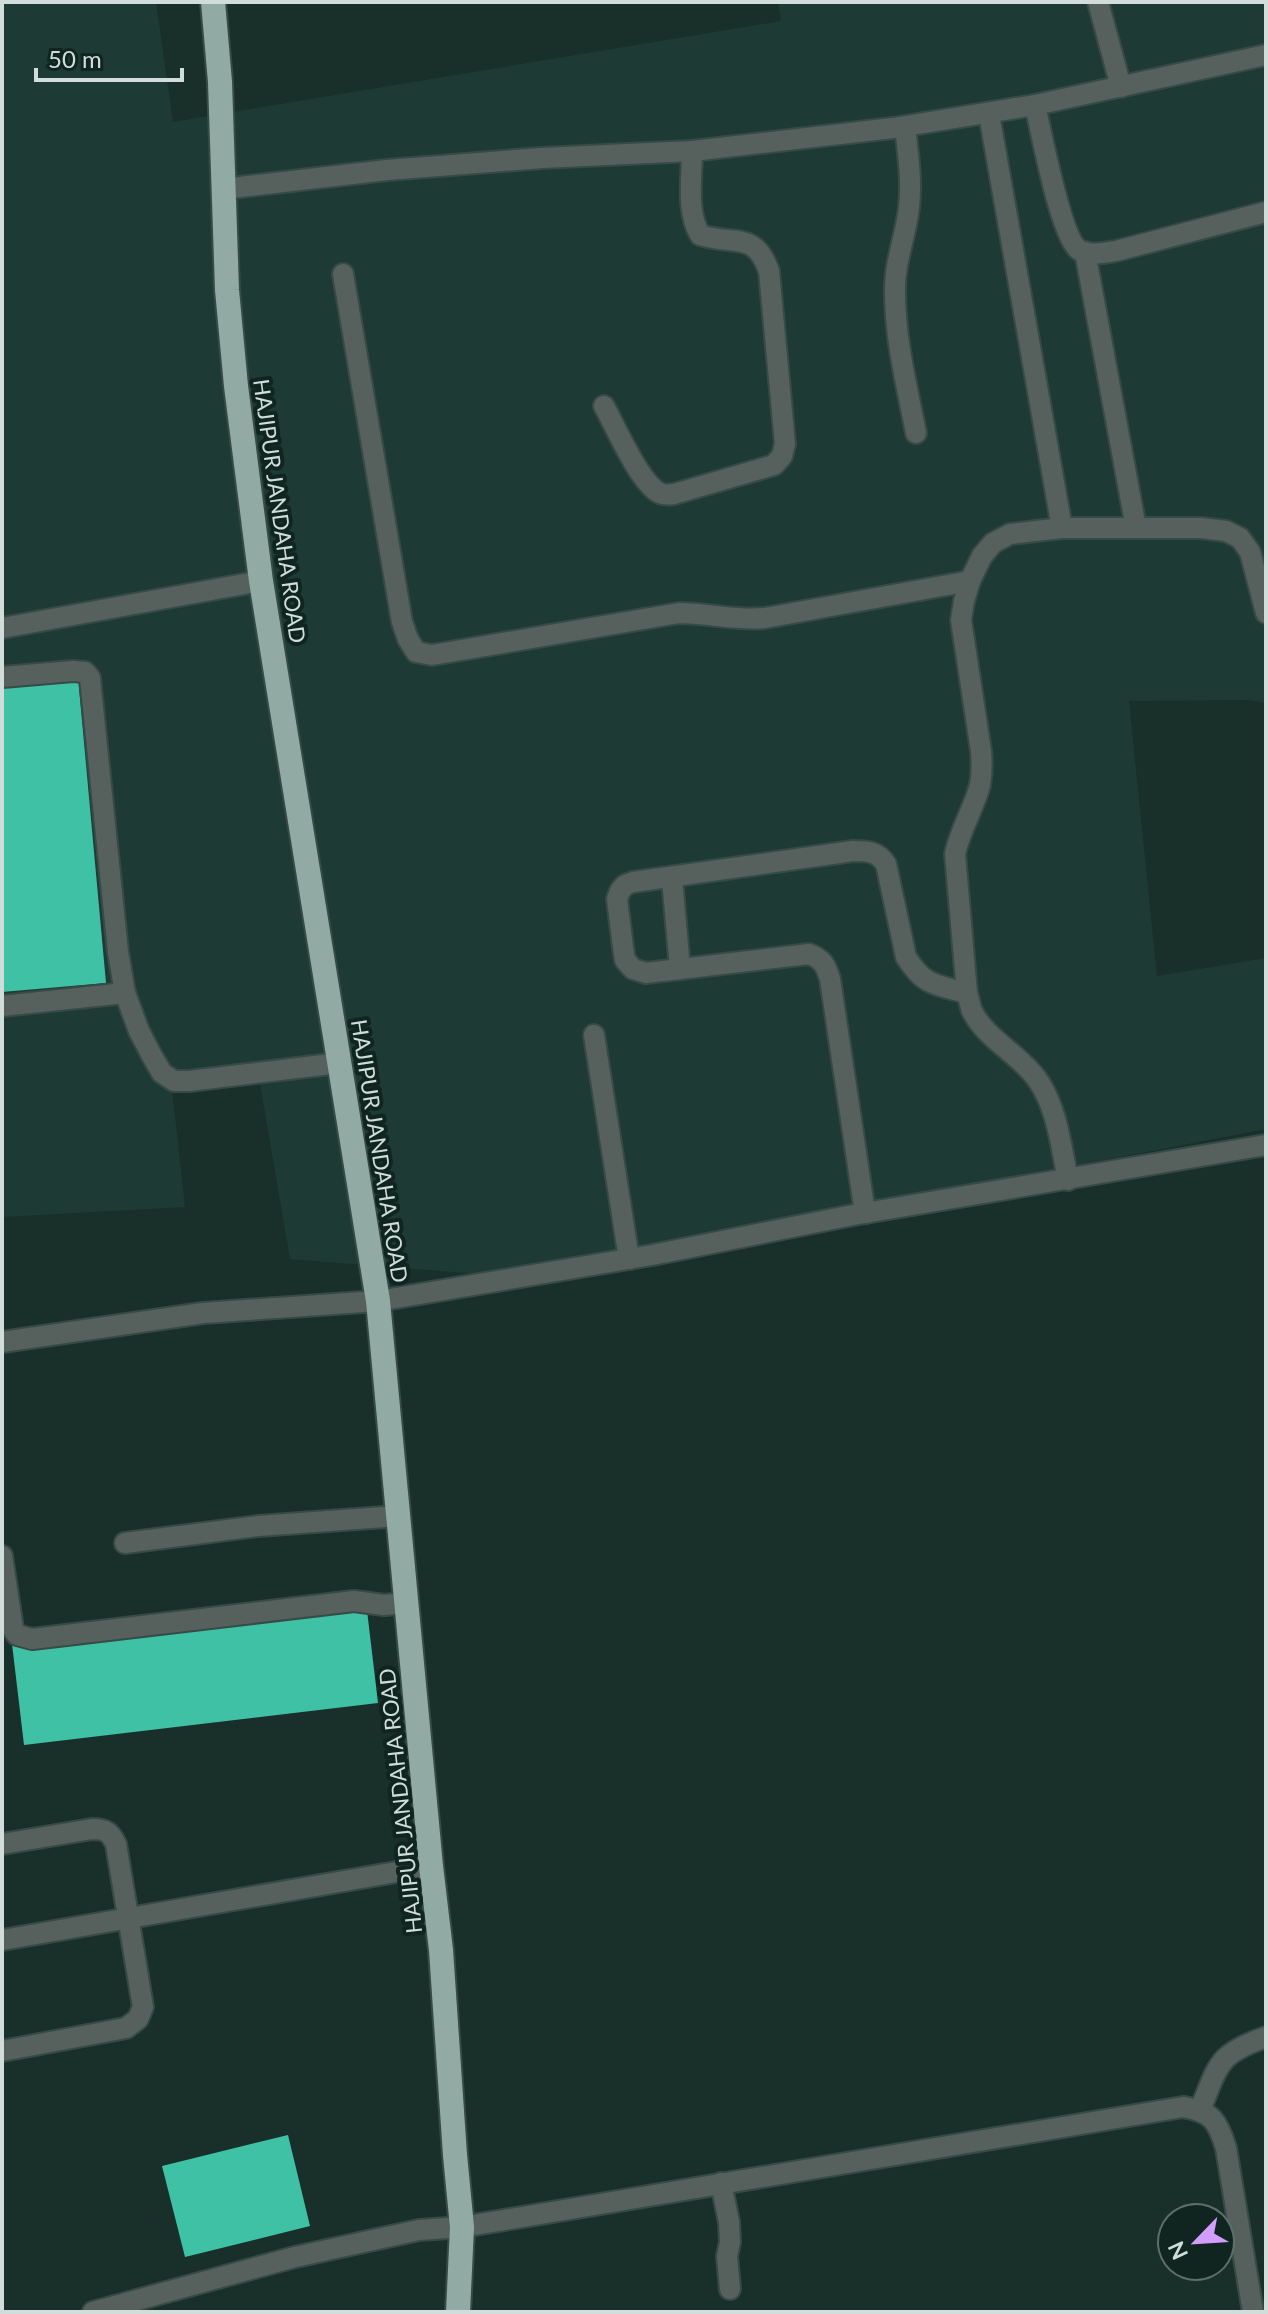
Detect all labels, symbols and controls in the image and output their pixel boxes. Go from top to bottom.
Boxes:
scale bar [36,32,182,82]
text: 50 m [48,44,102,73]
street label: HAJIPUR JANDAHA ROAD [248,377,312,645]
street label: HAJIPUR JANDAHA ROAD [346,1017,414,1285]
street label: HAJIPUR JANDAHA ROAD [373,1667,427,1935]
north arrow [1156,2202,1236,2282]
text: N [1162,2237,1193,2264]

